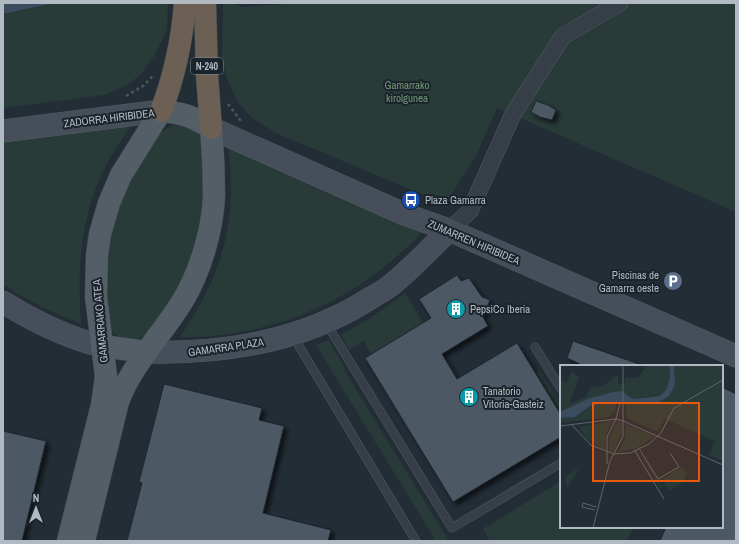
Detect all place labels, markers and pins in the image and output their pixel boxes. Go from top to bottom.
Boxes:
bus stop icon: Plaza Gamarra [400,189,422,211]
place label: Plaza Gamarra [425,193,486,207]
place label: Piscinas de Gamarra oeste [599,268,659,295]
parking icon: Piscinas de Gamarra oeste [662,270,684,292]
building icon: PepsiCo Iberia [445,298,467,320]
place label: PepsiCo Iberia [470,302,530,316]
place label: Tanatorio Vitoria-Gasteiz [483,384,544,411]
building icon: Tanatorio Vitoria-Gasteiz [458,386,480,408]

